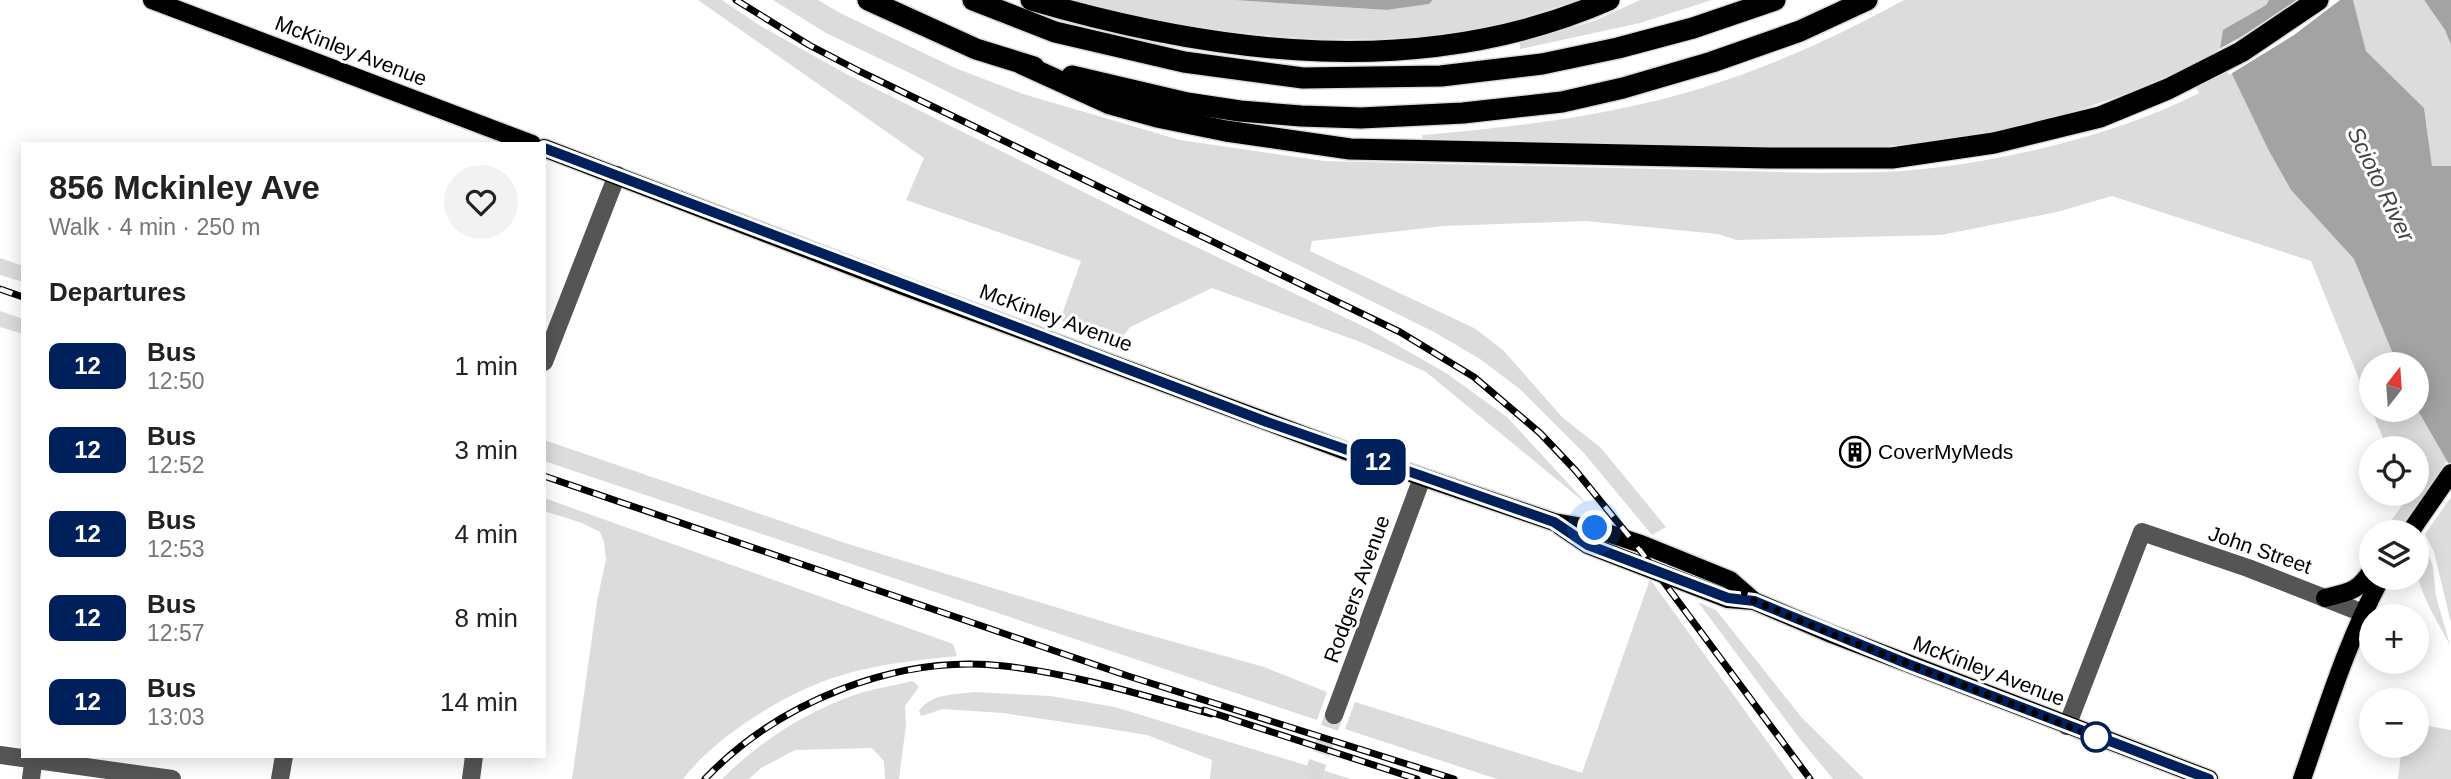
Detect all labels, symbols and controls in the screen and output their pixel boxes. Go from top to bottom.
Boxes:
street label: McKinley Avenue [272,11,430,90]
water label: Scioto River [2342,123,2420,247]
button: heart [444,165,518,239]
text: 856 Mckinley Ave [49,169,320,206]
text: Walk · 4 min · 250 m [49,214,260,240]
text: Departures [49,277,186,307]
street label: McKinley Avenue [977,279,1136,356]
text: Bus [147,337,196,367]
text: 1 min [454,351,518,381]
text: 12 [74,352,101,379]
north arrow [2359,352,2429,422]
map controls [2359,352,2429,758]
text: 12:50 [147,368,205,394]
text: Bus [147,421,196,451]
text: 3 min [454,435,518,465]
building icon: CoverMyMeds [1838,435,1872,469]
text: 12 [74,436,101,463]
button: locate [2359,436,2429,506]
line badge: 12 [1346,439,1410,485]
place label: CoverMyMeds [1878,440,2013,463]
text: 12 [1365,448,1391,475]
text: 12:52 [147,452,205,478]
text: Bus [147,505,196,535]
your location [1577,510,1612,545]
street label: Rodgers Avenue [1319,512,1394,666]
text: 4 min [454,519,518,549]
text: 12 [74,520,101,547]
button: layers [2359,520,2429,590]
street label: John Street [2206,521,2315,578]
text: 12:53 [147,536,205,562]
text: Bus [147,589,196,619]
text: 8 min [454,603,518,633]
text: 12 [74,604,101,631]
button: + [2359,604,2429,674]
text: 12:57 [147,620,205,646]
street label: McKinley Avenue [1910,631,2068,710]
text: Bus [147,673,196,703]
text: 14 min [440,687,518,717]
text: 12 [74,688,101,715]
button: − [2359,688,2429,758]
text: 13:03 [147,704,205,730]
unlabelled marker [2081,722,2111,752]

